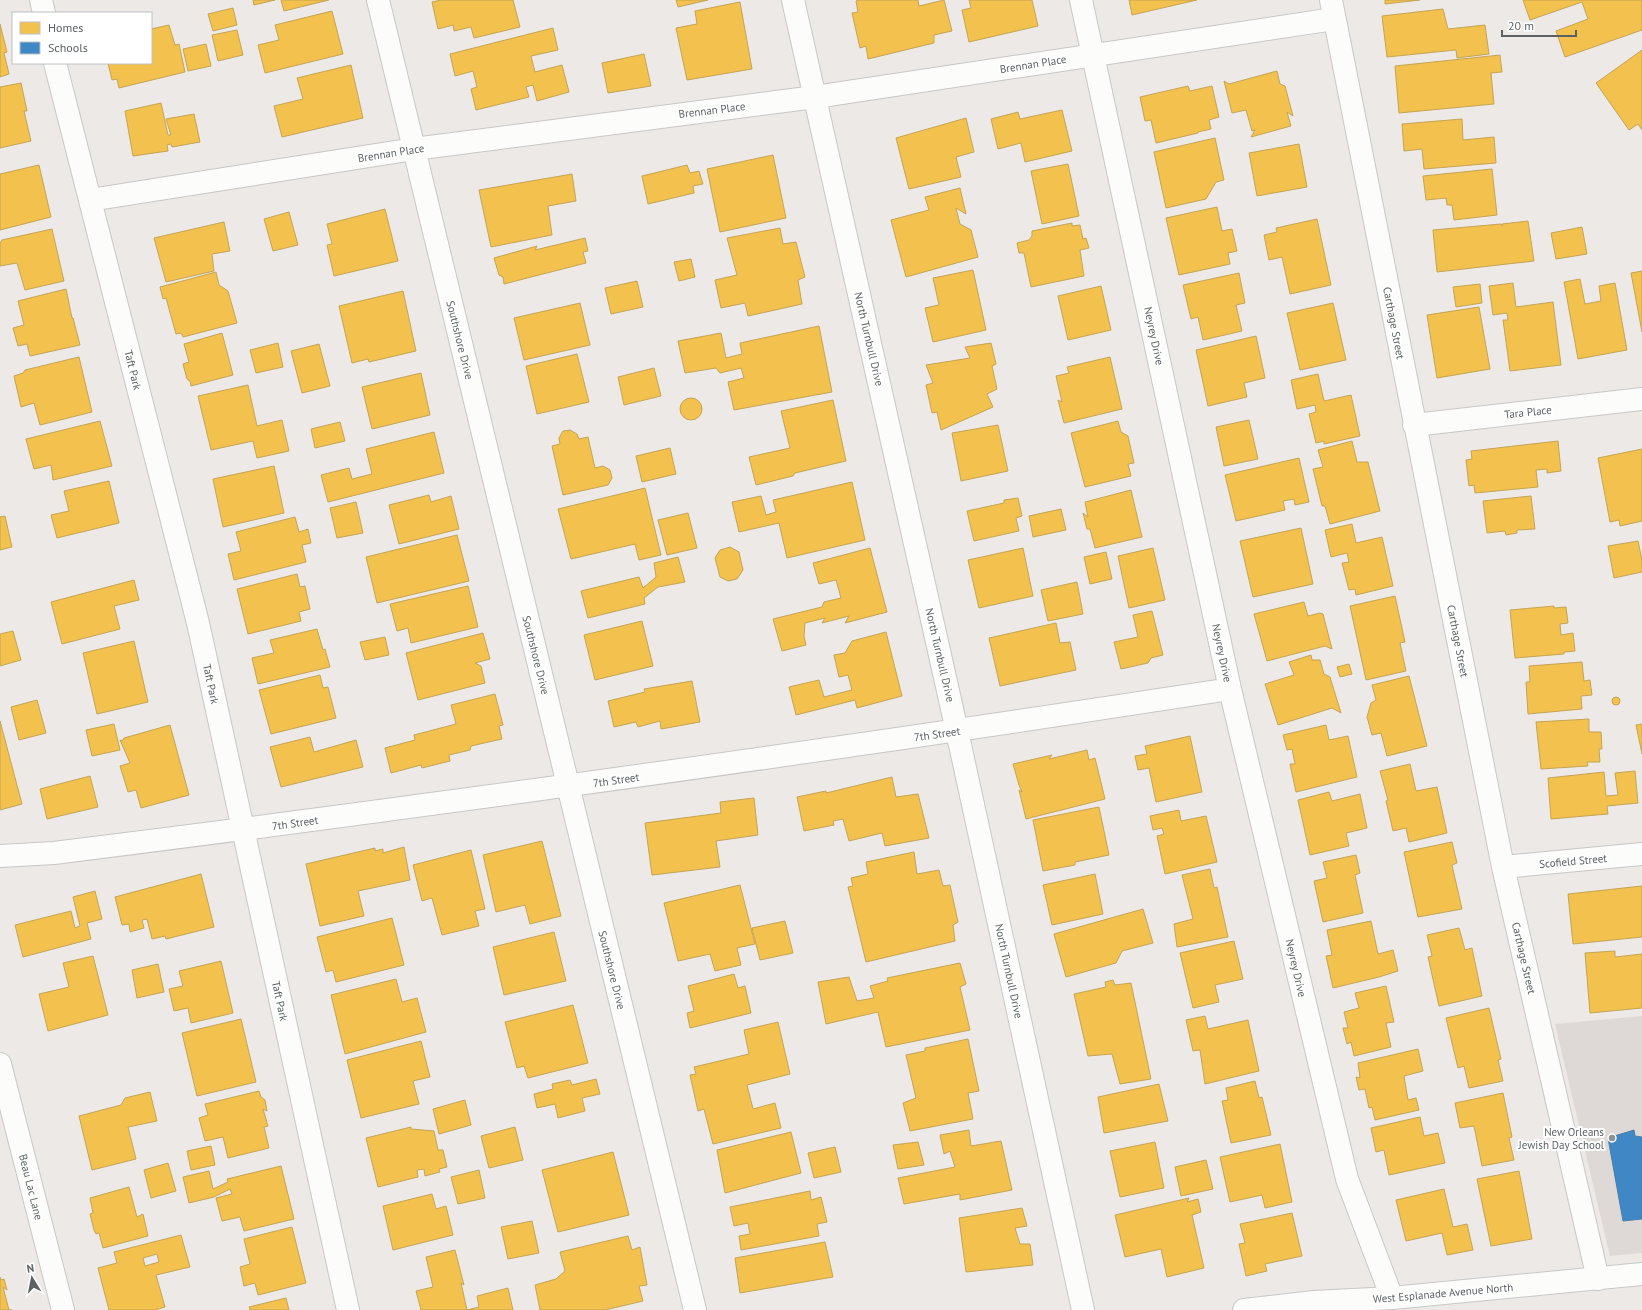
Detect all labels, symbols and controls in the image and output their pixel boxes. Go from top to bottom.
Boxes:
legend [12,12,152,64]
scale bar [1502,12,1576,38]
text: 20 m [1508,18,1534,33]
text: Homes [48,20,83,35]
text: Schools [48,40,88,55]
street label: Brennan Place [999,52,1068,76]
street label: Brennan Place [678,99,747,121]
street label: Brennan Place [357,141,426,165]
street label: Carthage Street [1380,286,1408,361]
street label: North Turnbull Drive [851,291,887,388]
street label: Southshore Drive [443,299,477,381]
street label: Neyrey Drive [1141,306,1167,367]
street label: Taft Park [121,349,145,392]
street label: Tara Place [1504,403,1553,421]
street label: Carthage Street [1444,604,1472,679]
street label: North Turnbull Drive [922,607,958,704]
street label: Southshore Drive [519,614,553,696]
street label: Neyrey Drive [1209,623,1235,684]
street label: Taft Park [200,663,222,706]
street label: 7th Street [913,724,961,744]
street label: 7th Street [592,770,640,790]
street label: 7th Street [271,813,319,833]
street label: Scofield Street [1538,851,1608,871]
street label: Carthage Street [1509,921,1539,996]
street label: North Turnbull Drive [992,922,1026,1020]
street label: Southshore Drive [595,929,629,1011]
street label: Neyrey Drive [1283,938,1310,999]
street label: Taft Park [269,980,291,1023]
place label: New Orleans Jewish Day School [1518,1125,1605,1152]
marker: New Orleans Jewish Day School [1607,1133,1617,1143]
street label: Beau Lac Lane [16,1153,46,1222]
north arrow [12,1258,52,1298]
text: N [25,1261,35,1276]
street label: West Esplanade Avenue North [1372,1280,1514,1306]

